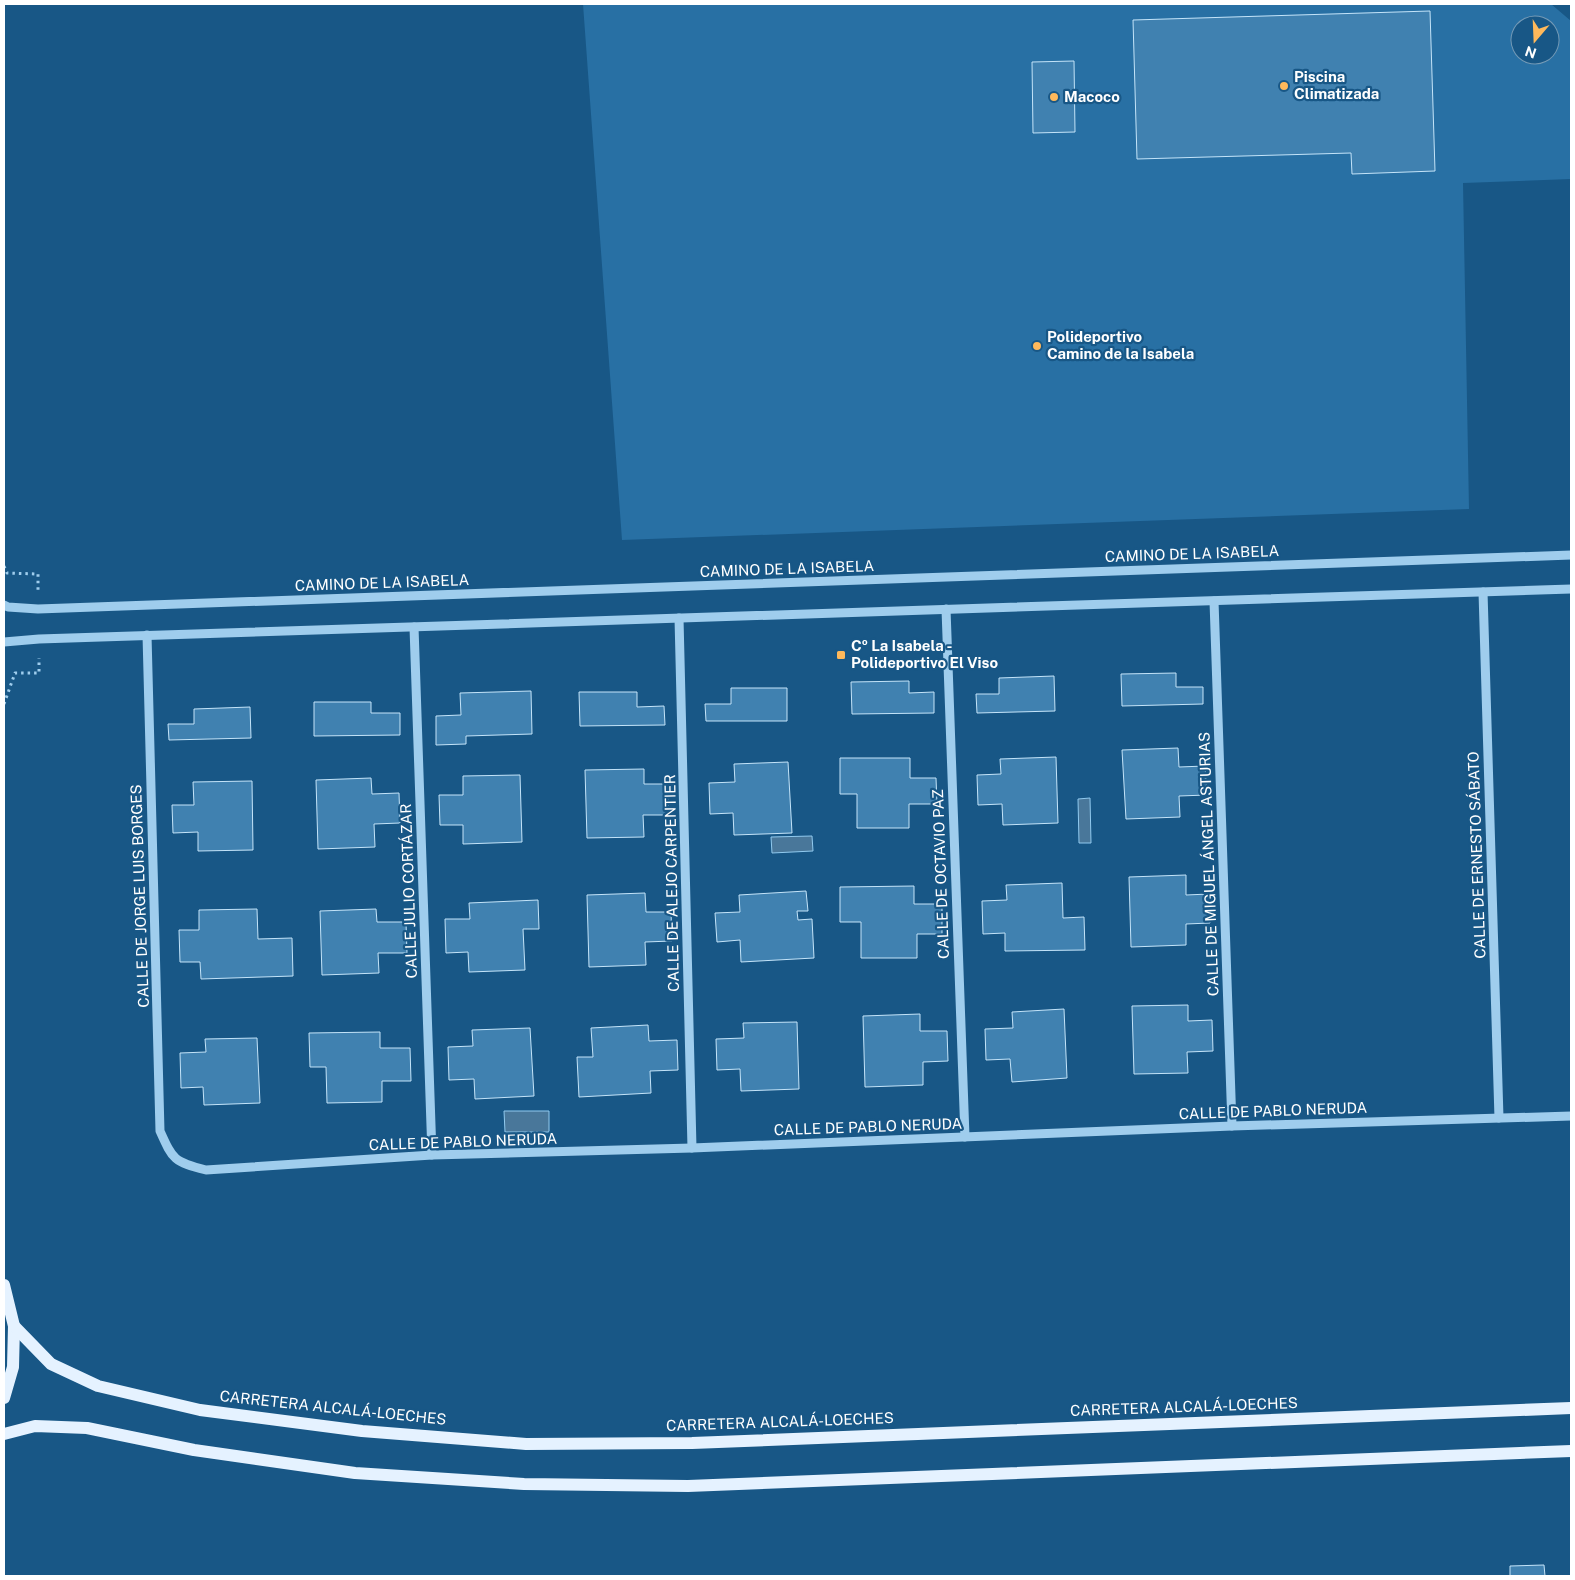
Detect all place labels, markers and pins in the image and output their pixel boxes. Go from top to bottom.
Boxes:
place label: Piscina Climatizada [1294,68,1379,102]
marker: Piscina Climatizada [1278,80,1290,92]
place label: Macoco [1064,88,1120,105]
marker: Macoco [1048,91,1060,103]
place label: Polideportivo Camino de la Isabela [1047,328,1194,362]
marker: Polideportivo Camino de la Isabela [1031,340,1043,352]
place label: Cº La Isabela - Polideportivo El Viso [851,637,998,671]
marker: Cº La Isabela - Polideportivo El Viso [835,649,847,661]

